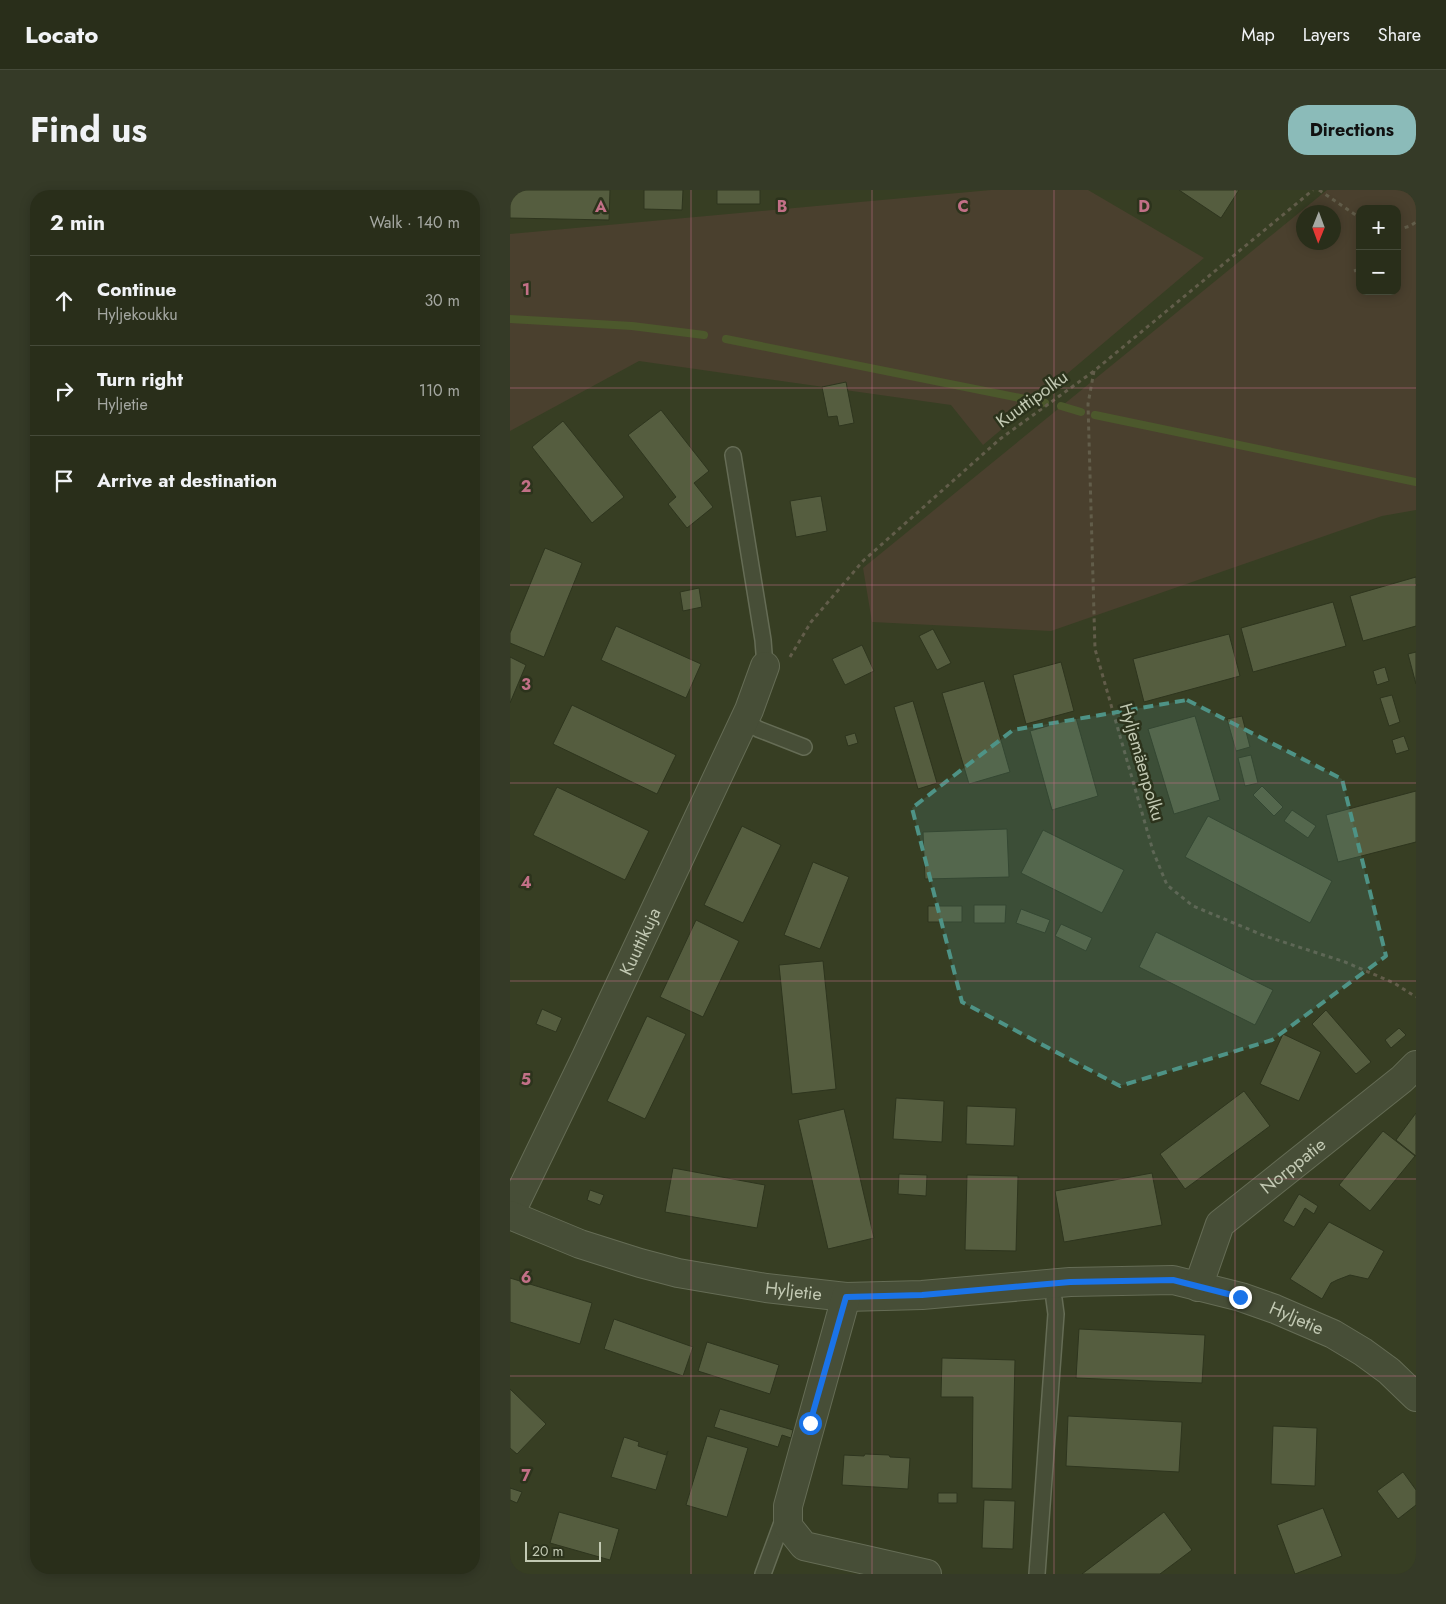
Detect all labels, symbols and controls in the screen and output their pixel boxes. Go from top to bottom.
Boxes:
text: Locato [25,17,98,52]
text: Map [1241,22,1275,48]
text: Layers [1303,22,1350,48]
text: Share [1378,22,1421,48]
text: Find us [30,105,147,155]
button: Directions [1288,105,1416,155]
text: A [594,195,607,218]
text: B [777,195,787,218]
text: C [957,195,969,218]
text: D [1138,195,1150,218]
north arrow [1296,205,1341,250]
map controls [1356,205,1401,295]
button: + [1356,205,1401,250]
text: 2 min [50,208,105,238]
text: Walk · 140 m [370,211,460,234]
button: − [1356,250,1401,295]
text: Continue [97,276,176,303]
text: 1 [522,278,530,301]
icon: ahead [50,287,78,315]
text: 30 m [424,289,460,312]
text: Hyljekoukku [97,303,178,326]
street label: Kuuttipolku [991,364,1073,434]
text: Turn right [97,366,183,393]
icon: right [50,377,78,405]
text: 110 m [419,379,460,402]
text: Hyljetie [97,393,148,416]
icon: arrive [50,467,78,495]
text: Arrive at destination [97,467,277,494]
text: 2 [521,475,531,498]
text: 3 [521,673,531,696]
street label: Hyljemäenpolku [1113,700,1171,824]
text: 4 [520,871,532,894]
street label: Kuuttikuja [613,903,667,980]
text: 5 [521,1068,531,1091]
street label: Norppatie [1255,1132,1331,1200]
text: 6 [521,1266,531,1289]
street label: Hyljetie [764,1275,823,1307]
route end [1229,1286,1252,1309]
street label: Hyljetie [1265,1295,1328,1342]
route start [799,1412,822,1435]
text: 7 [521,1464,531,1487]
scale bar [525,1539,601,1562]
text: 20 m [532,1541,564,1561]

